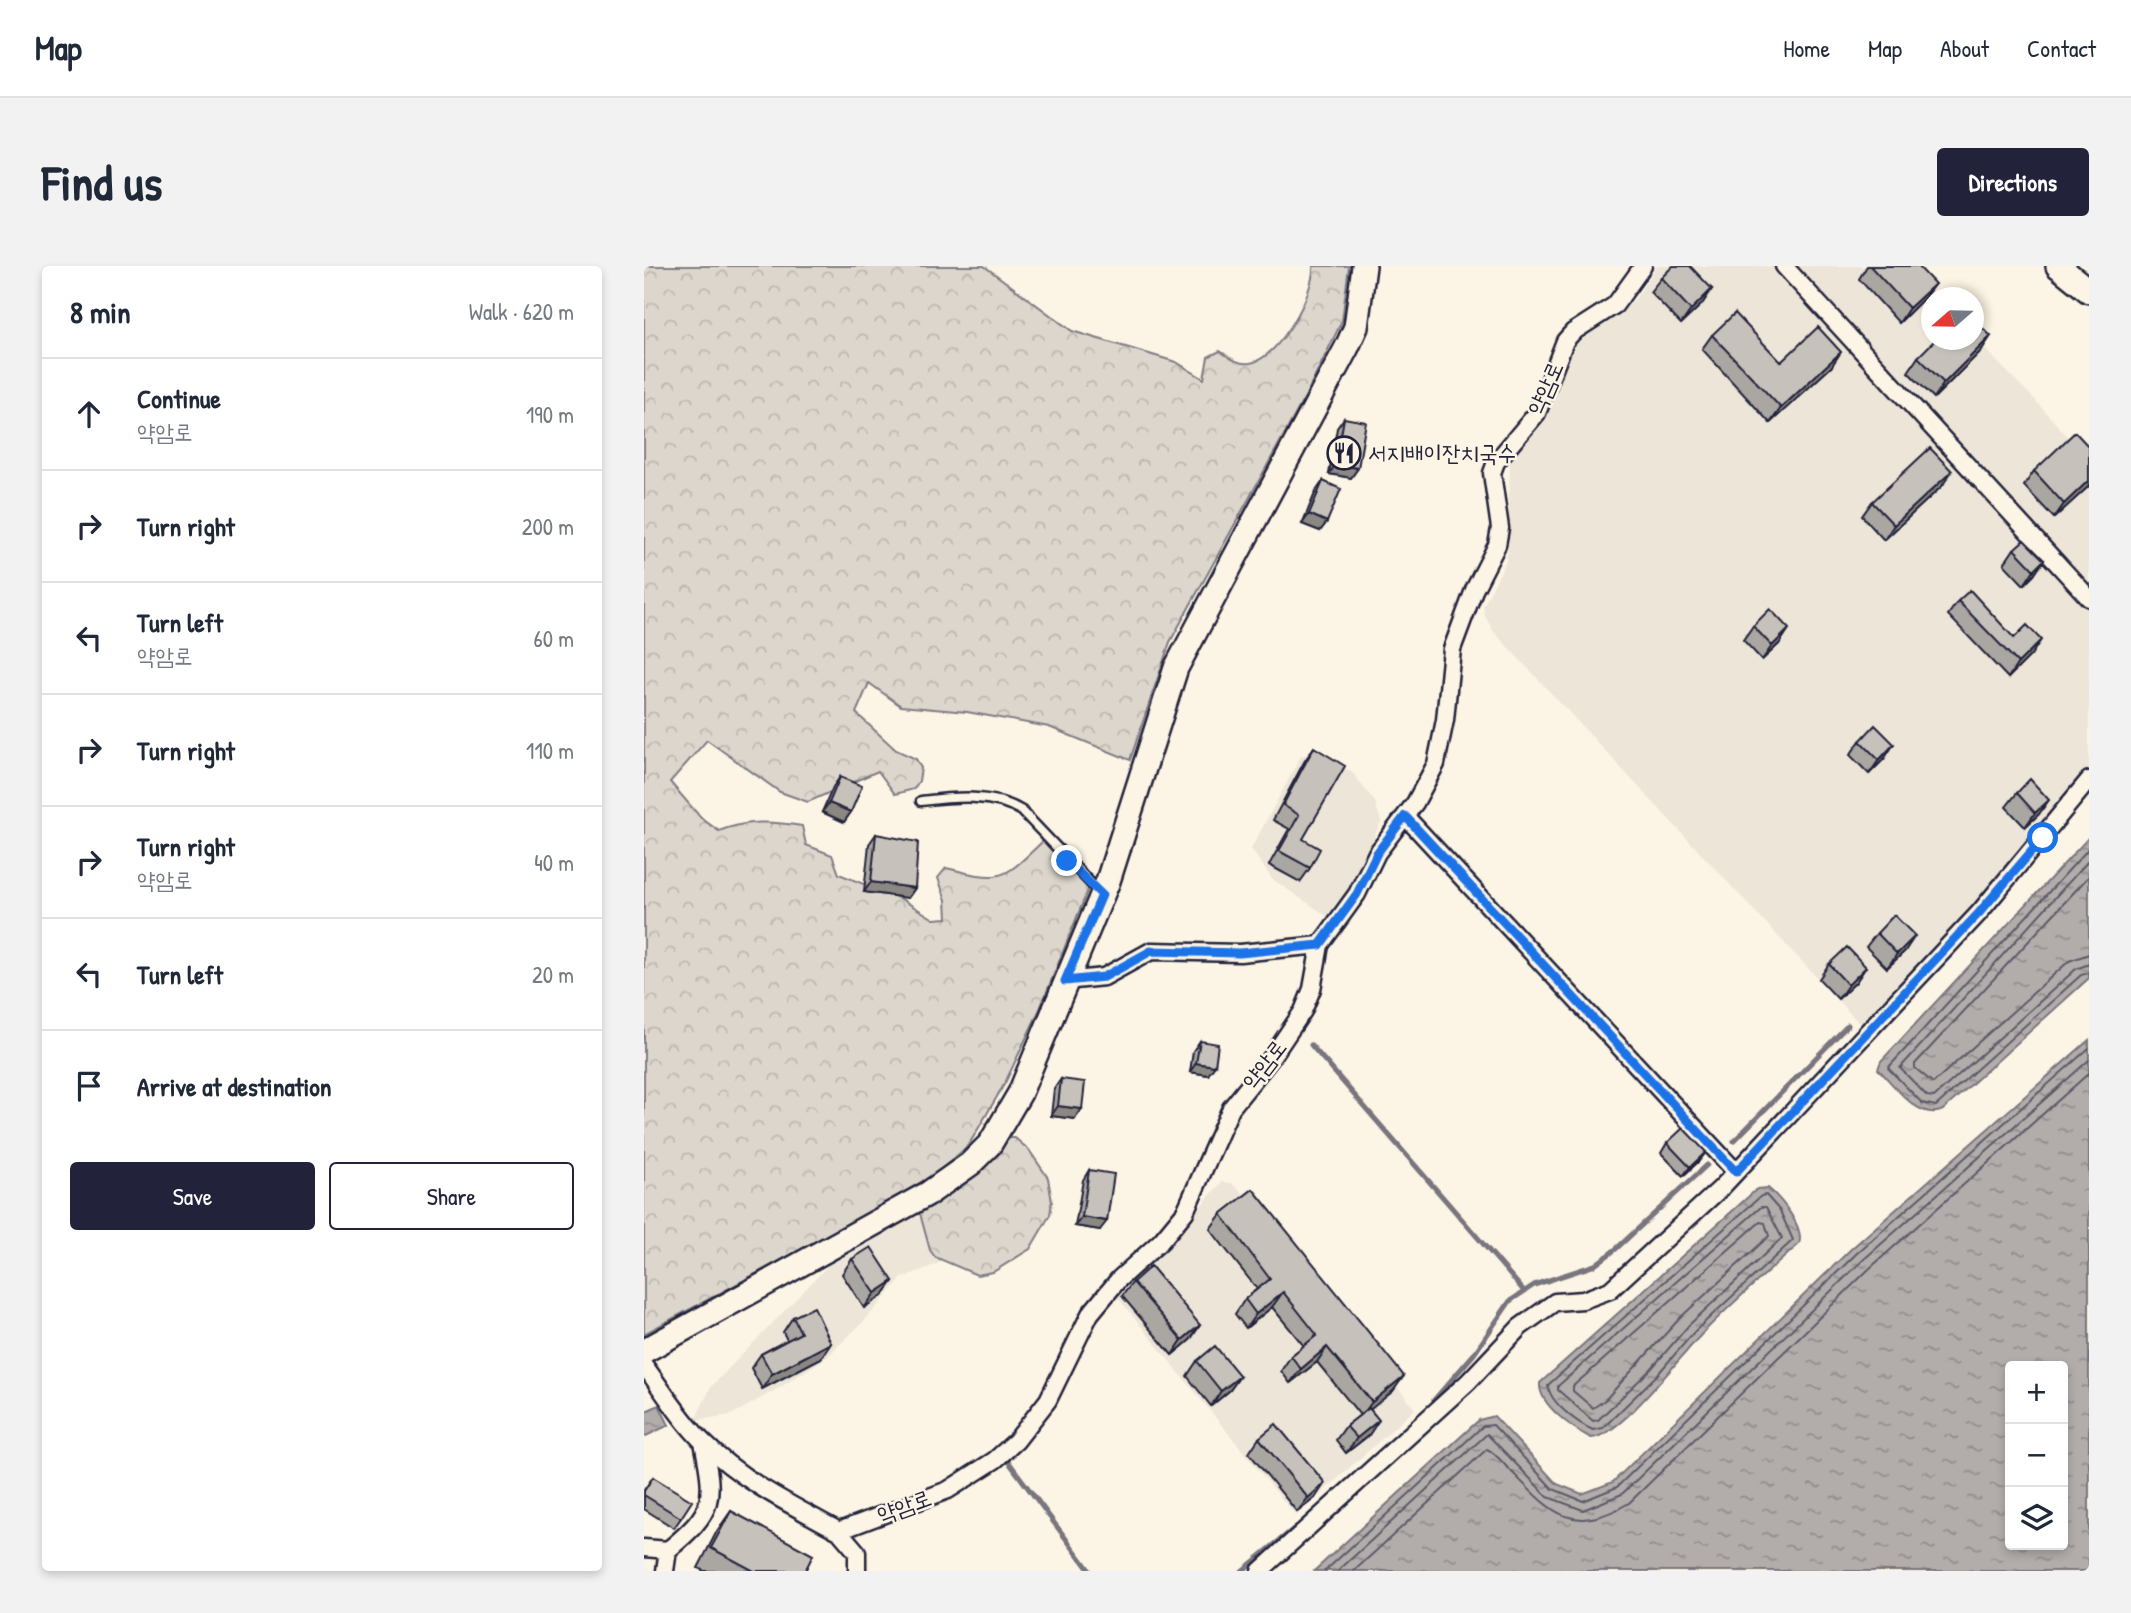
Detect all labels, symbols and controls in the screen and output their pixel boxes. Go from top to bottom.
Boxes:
text: Map [35,26,82,70]
text: Home [1783,32,1830,64]
text: Map [1868,32,1902,64]
text: About [1940,32,1989,64]
text: Contact [2027,32,2096,64]
button: Directions [1937,148,2089,216]
text: Find us [42,149,162,215]
north arrow [1921,287,1984,350]
text: 8 min [70,292,131,332]
text: Walk · 620 m [469,296,574,327]
street label: 약암로 [1519,356,1570,419]
text: Continue [137,381,221,416]
icon: ahead [70,395,108,433]
text: 190 m [526,399,574,430]
text: 약암로 [137,416,193,447]
restaurant icon: 서지배이잔치국수 [1325,434,1363,472]
place label: 서지배이잔치국수 [1368,437,1516,468]
icon: right [70,507,108,545]
text: Turn right [137,509,235,544]
text: 200 m [522,511,574,542]
text: Turn left [137,605,223,640]
icon: left [70,619,108,657]
text: 60 m [534,623,574,654]
text: 약암로 [137,640,193,671]
icon: right [70,731,108,769]
text: Turn right [137,733,235,768]
text: 110 m [526,735,574,766]
route start [2027,822,2058,853]
text: Turn right [137,829,235,864]
icon: right [70,843,108,881]
route end [1051,845,1082,876]
text: 40 m [534,847,574,878]
text: 약암로 [137,864,193,895]
icon: left [70,955,108,993]
text: Turn left [137,957,223,992]
text: 20 m [532,959,574,990]
street label: 약암로 [1234,1032,1293,1095]
icon: arrive [70,1067,108,1105]
text: Arrive at destination [137,1069,332,1104]
button: Save [70,1162,315,1230]
button: Share [329,1162,574,1230]
map controls [2005,1361,2068,1550]
button: + [2005,1361,2068,1424]
button: − [2005,1424,2068,1487]
street label: 약암로 [872,1481,935,1530]
button: layers [2005,1487,2068,1550]

